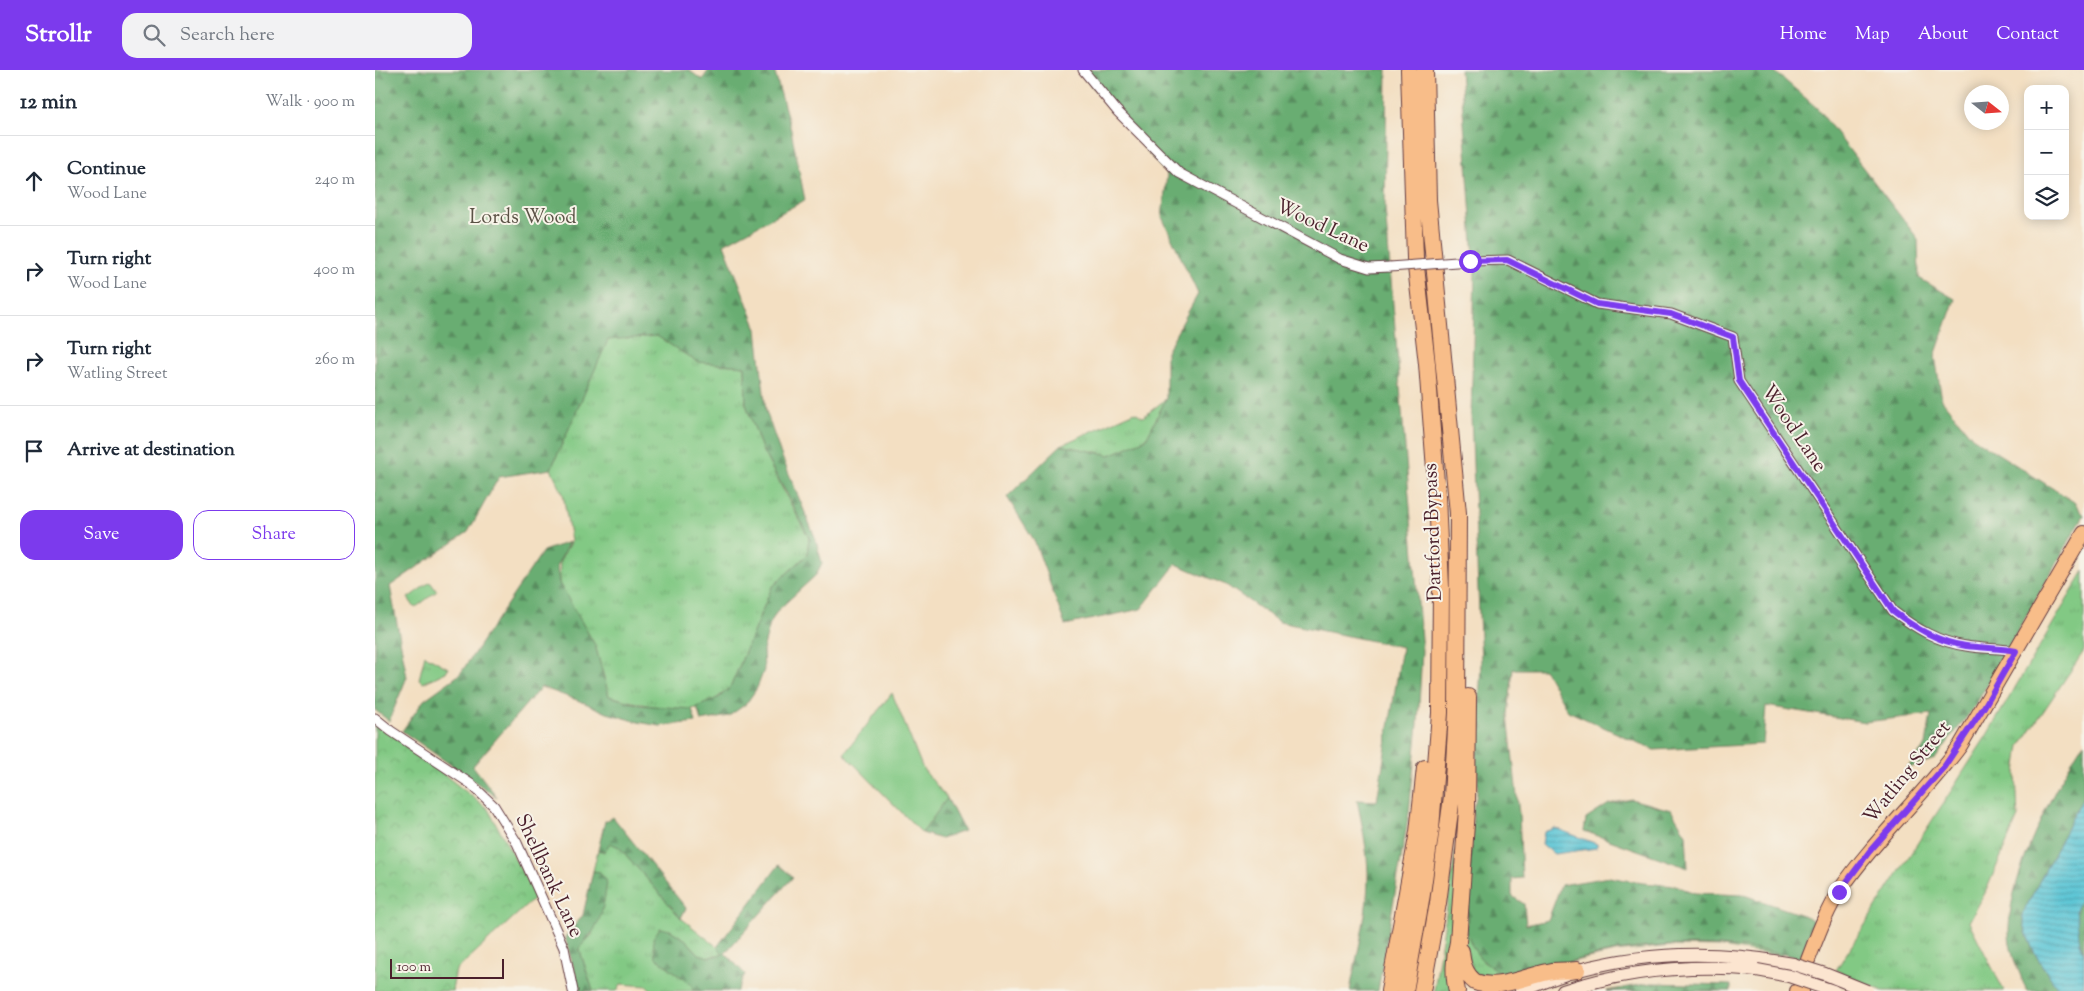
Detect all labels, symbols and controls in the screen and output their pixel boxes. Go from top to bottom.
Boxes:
search box [122,13,472,58]
text: Strollr [25,18,92,52]
icon: search [140,21,168,49]
text: Search here [180,22,275,49]
text: Home [1780,22,1827,48]
text: Map [1855,22,1890,48]
text: About [1918,22,1968,48]
text: Contact [1996,22,2059,48]
north arrow [1964,85,2009,130]
map controls [2024,85,2069,220]
button: + [2024,85,2069,130]
text: 12 min [20,88,77,118]
text: Walk · 900 m [265,91,355,114]
button: − [2024,130,2069,175]
text: Continue [67,156,146,183]
icon: ahead [20,167,48,195]
text: 240 m [314,169,355,192]
button: layers [2024,175,2069,220]
text: Wood Lane [67,183,147,206]
street label: Wood Lane [1271,193,1373,261]
park label: Lords Wood [469,204,577,233]
text: Turn right [67,246,151,273]
route start [1459,250,1482,273]
icon: right [20,257,48,285]
text: 400 m [314,259,355,282]
text: Wood Lane [67,273,147,296]
text: Turn right [67,336,151,363]
icon: right [20,347,48,375]
text: 260 m [314,349,355,372]
text: Watling Street [67,363,167,386]
street label: Wood Lane [1753,379,1833,479]
icon: arrive [20,437,48,465]
text: Arrive at destination [67,437,235,464]
street label: Dartford Bypass [1417,462,1451,602]
button: Save [20,510,183,560]
button: Share [193,510,355,560]
street label: Watling Street [1857,715,1959,831]
street label: Shellbank Lane [507,809,589,943]
route end [1828,881,1851,904]
scale bar [390,956,504,979]
text: 100 m [397,958,431,978]

